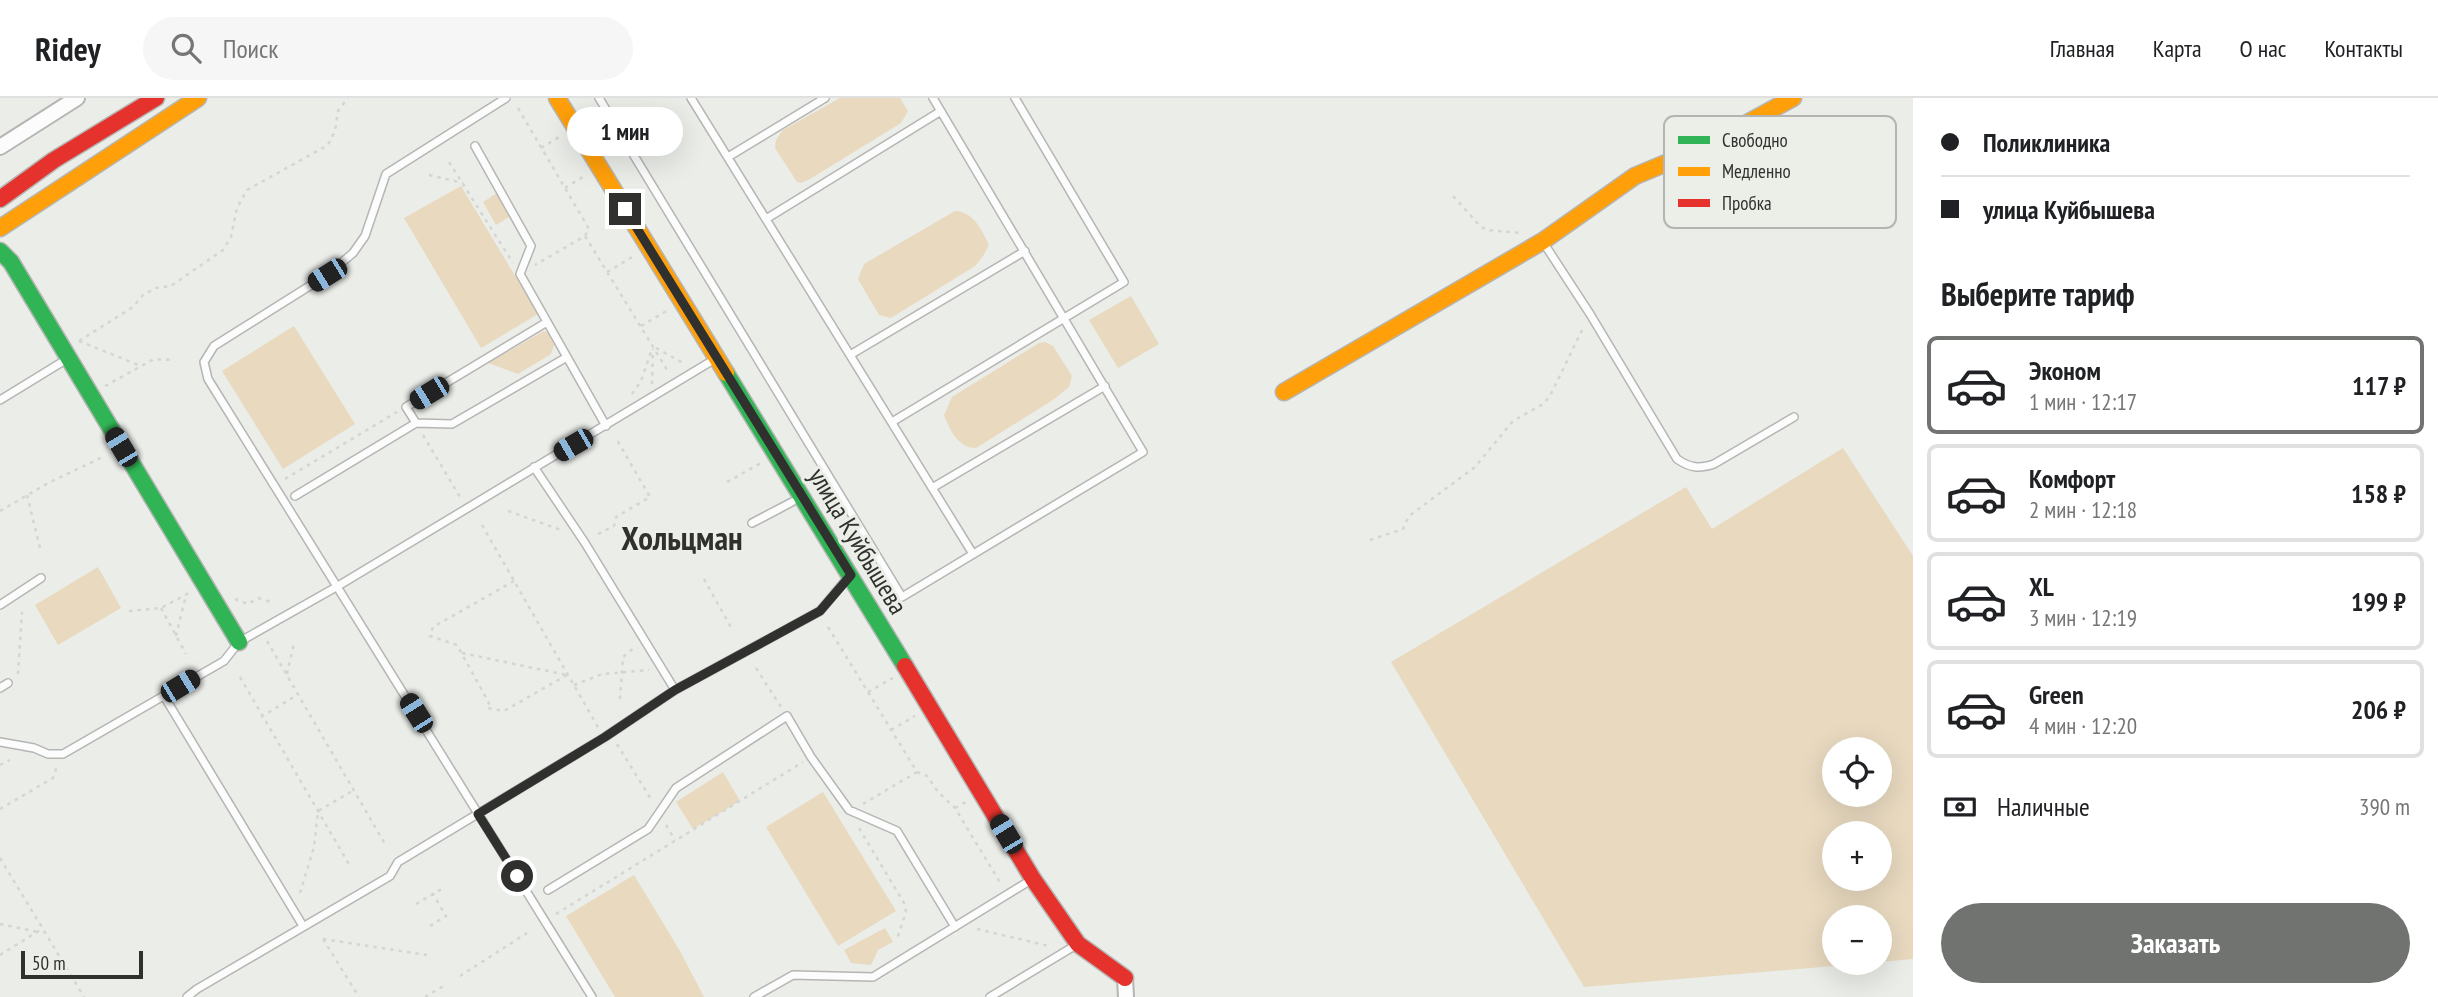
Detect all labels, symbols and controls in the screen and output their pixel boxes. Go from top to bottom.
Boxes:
search box [143,17,633,80]
text: Ridey [35,27,101,70]
icon: search [167,29,205,67]
text: Поиск [223,32,278,65]
text: Главная [2050,33,2115,64]
text: Карта [2153,33,2202,64]
text: О нас [2240,33,2286,64]
text: Контакты [2324,33,2403,64]
callout: 1 мин [567,108,683,156]
legend [1664,116,1896,228]
text: 1 мин [600,117,650,146]
text: Поликлиника [1983,126,2110,159]
text: Свободно [1722,128,1788,152]
text: Медленно [1722,159,1791,183]
text: Пробка [1722,191,1772,215]
route end [609,193,641,225]
text: улица Куйбышева [1983,193,2155,226]
car [304,255,351,295]
text: Выберите тариф [1941,273,2135,315]
icon: car [1945,354,2008,417]
text: Эконом [2029,354,2101,387]
text: 117 ₽ [2352,369,2406,402]
car [406,373,453,413]
text: 1 мин · 12:17 [2029,387,2137,416]
car [102,424,141,470]
car [550,425,597,465]
street label: улица Куйбышева [802,462,915,620]
icon: car [1945,462,2008,525]
text: Комфорт [2029,462,2115,495]
text: 158 ₽ [2351,477,2406,510]
text: 2 мин · 12:18 [2029,495,2137,524]
district label: Хольцман [621,516,743,559]
icon: car [1945,570,2008,633]
text: XL [2029,570,2054,603]
text: 199 ₽ [2351,585,2406,618]
text: 3 мин · 12:19 [2029,603,2137,632]
car [157,666,204,706]
icon: car [1945,678,2008,741]
text: Green [2029,678,2084,711]
car [396,690,437,736]
text: 206 ₽ [2351,693,2406,726]
text: 4 мин · 12:20 [2029,711,2137,740]
map controls [1822,737,1892,975]
button: locate [1822,737,1892,807]
icon: cash [1941,788,1979,826]
text: Наличные [1997,790,2090,823]
text: 390 m [2359,792,2410,821]
car [987,811,1026,857]
button: + [1822,821,1892,891]
route start [501,860,533,892]
button: Заказать [1941,903,2410,983]
button: − [1822,905,1892,975]
scale bar [21,948,144,980]
text: 50 m [32,951,66,975]

